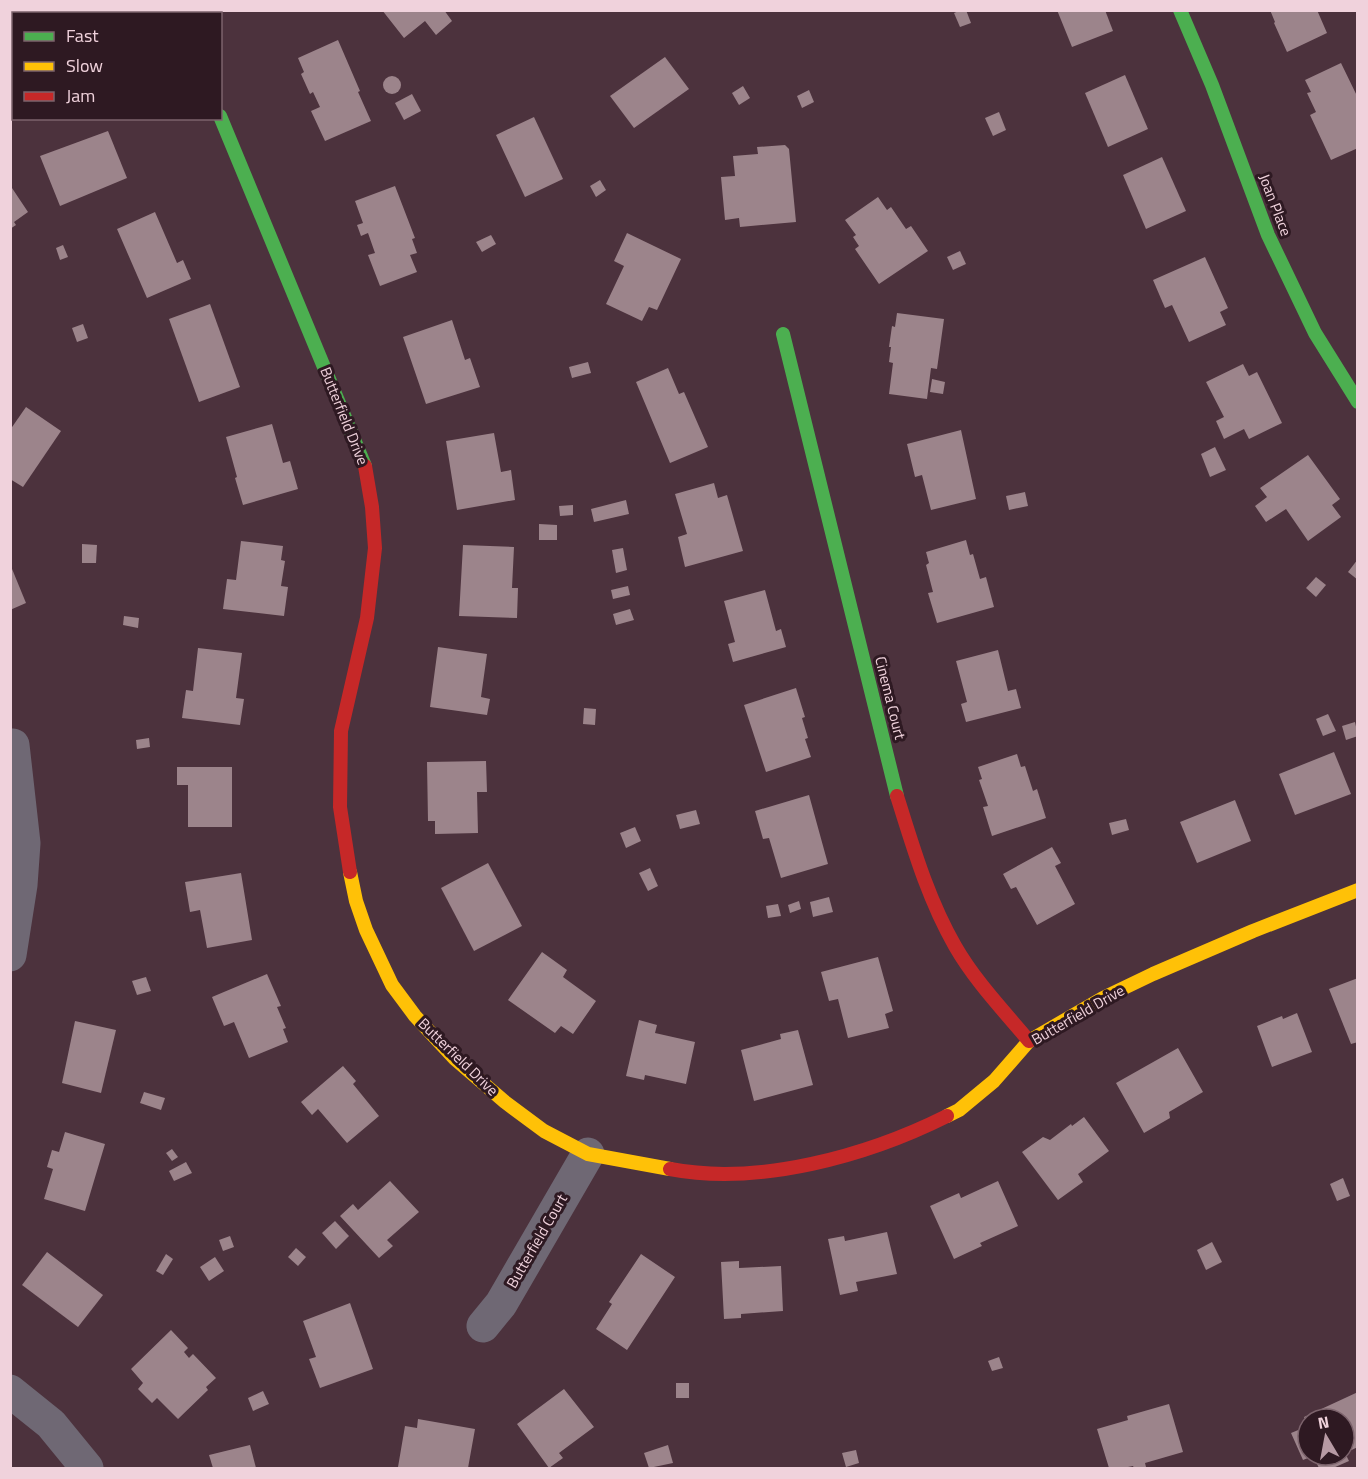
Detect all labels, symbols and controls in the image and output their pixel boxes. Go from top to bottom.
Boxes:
legend [12,12,222,120]
text: Fast [66,22,99,49]
text: Slow [66,52,103,79]
text: Jam [66,82,95,109]
street label: Joan Place [1253,170,1298,239]
street label: Butterfield Drive [314,363,375,468]
street label: Cinema Court [869,654,912,743]
street label: Butterfield Drive [1027,979,1128,1050]
street label: Butterfield Drive [413,1012,504,1101]
street label: Butterfield Court [500,1189,573,1292]
north arrow [1296,1407,1356,1467]
text: N [1316,1409,1331,1435]

